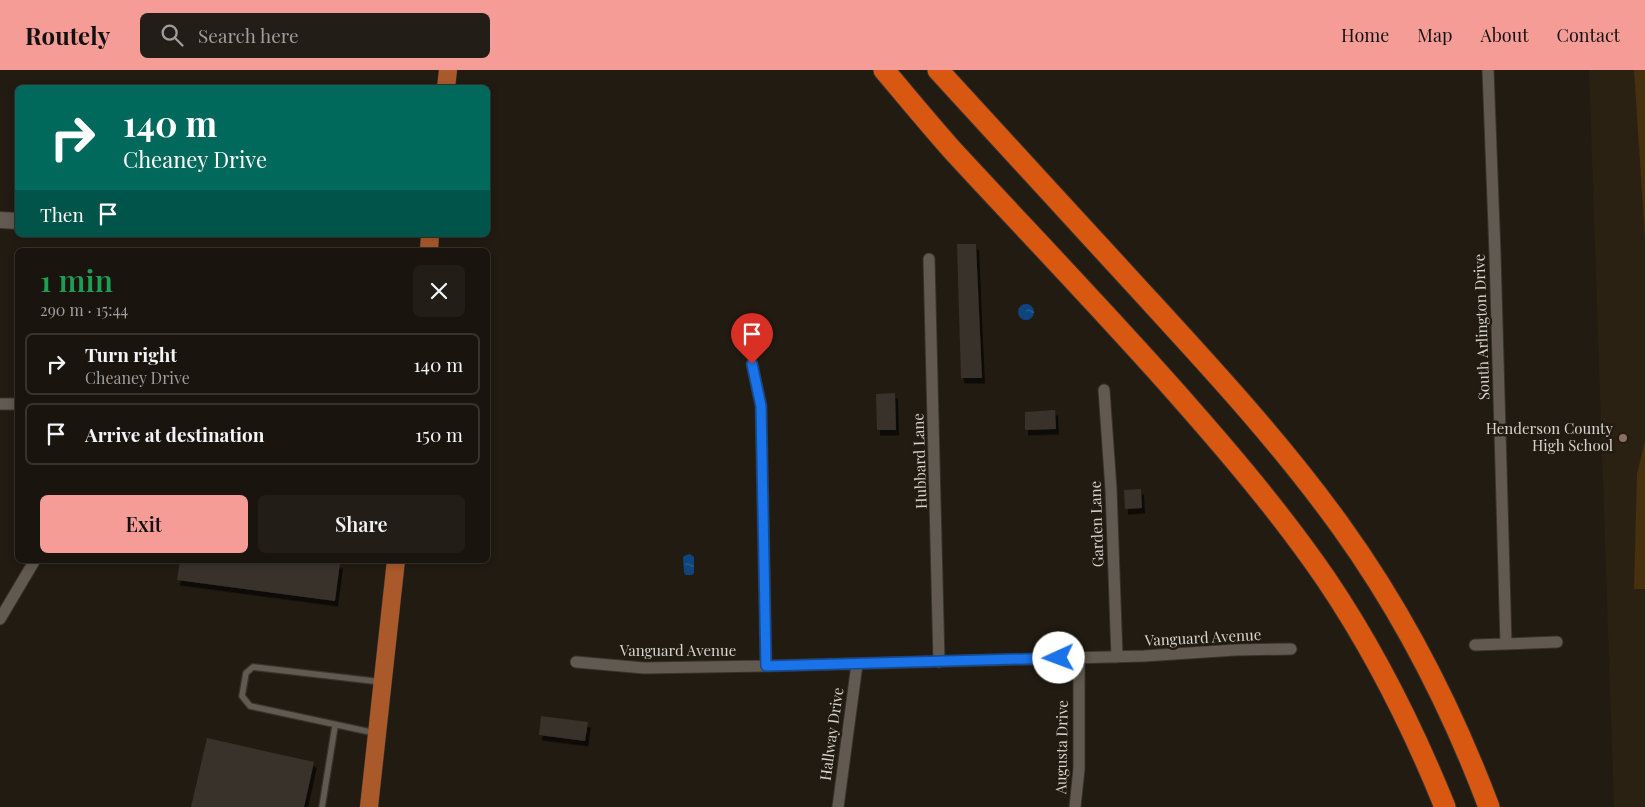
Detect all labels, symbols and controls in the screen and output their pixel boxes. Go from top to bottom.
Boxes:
search box [140,13,490,58]
text: Routely [25,19,110,51]
icon: search [158,21,186,49]
text: Search here [198,22,299,48]
text: Home [1341,23,1389,47]
text: Map [1417,23,1452,47]
text: About [1480,23,1529,47]
text: Contact [1557,23,1620,47]
text: 140 m [123,99,217,146]
icon: right [40,105,105,170]
text: Cheaney Drive [123,144,267,174]
icon: arrive [94,200,122,228]
text: Then [40,201,84,227]
street label: South Arlington Drive [1468,253,1494,401]
text: 1 min [40,260,113,300]
button: close [413,265,465,317]
text: 290 m · 15:44 [40,299,128,320]
pin [731,313,773,364]
icon: arrive [738,320,766,348]
text: Turn right [85,341,177,367]
icon: right [42,350,70,378]
text: 140 m [414,351,463,377]
text: Cheaney Drive [85,367,190,388]
street label: Hubbard Lane [907,413,931,509]
place label: Henderson County High School [1486,418,1613,455]
icon: arrive [42,420,70,448]
text: Arrive at destination [85,421,265,447]
text: 150 m [415,421,463,447]
marker: Henderson County High School [1617,432,1629,444]
street label: Garden Lane [1085,481,1107,567]
button: Exit [40,495,248,553]
button: Share [258,495,465,553]
street label: Vanguard Avenue [1143,624,1262,650]
position arrow [1032,631,1084,683]
street label: Vanguard Avenue [619,640,736,660]
street label: Hallway Drive [815,686,847,782]
street label: Augusta Drive [1050,700,1072,795]

